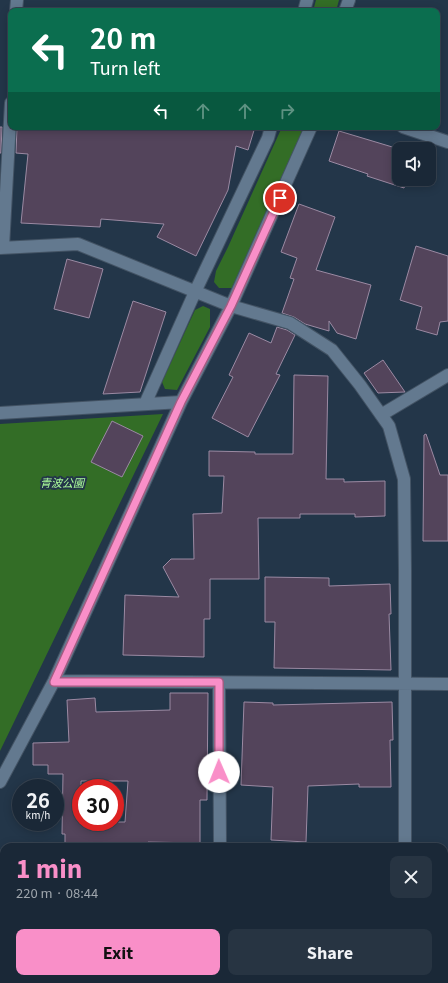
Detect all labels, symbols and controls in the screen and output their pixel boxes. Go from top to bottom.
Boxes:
text: 20 m [90,17,156,57]
icon: left [24,24,76,76]
text: Turn left [90,54,160,80]
icon: left [150,100,172,122]
icon: ahead [192,100,214,122]
icon: ahead [234,100,256,122]
icon: right [276,100,298,122]
map controls [392,142,436,186]
button: sound [392,142,436,186]
pin [263,181,297,215]
icon: arrive [269,187,291,209]
park label: 青波公園 [40,474,86,490]
position arrow [198,751,240,793]
speed limit sign: 30 [72,779,124,831]
text: 26 [26,785,50,814]
text: km/h [26,807,50,822]
text: 1 min [16,850,82,885]
button: close [390,856,432,898]
text: 220 m · 08:44 [16,883,98,902]
button: Exit [16,929,220,975]
button: Share [228,929,432,975]

